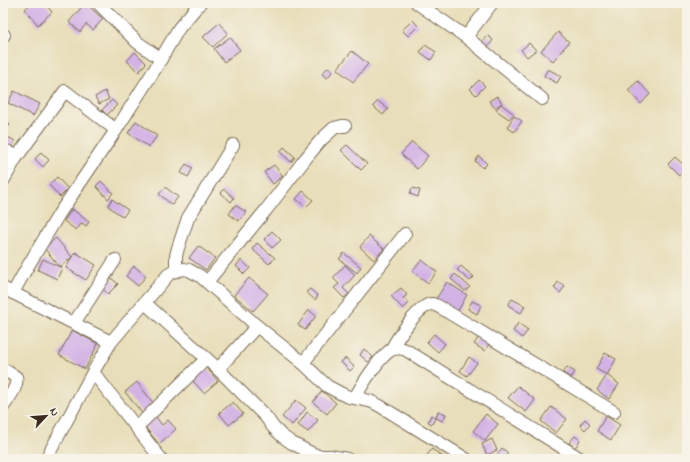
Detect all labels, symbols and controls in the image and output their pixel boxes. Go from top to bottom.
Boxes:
north arrow [26,396,66,436]
text: N [45,405,63,419]

